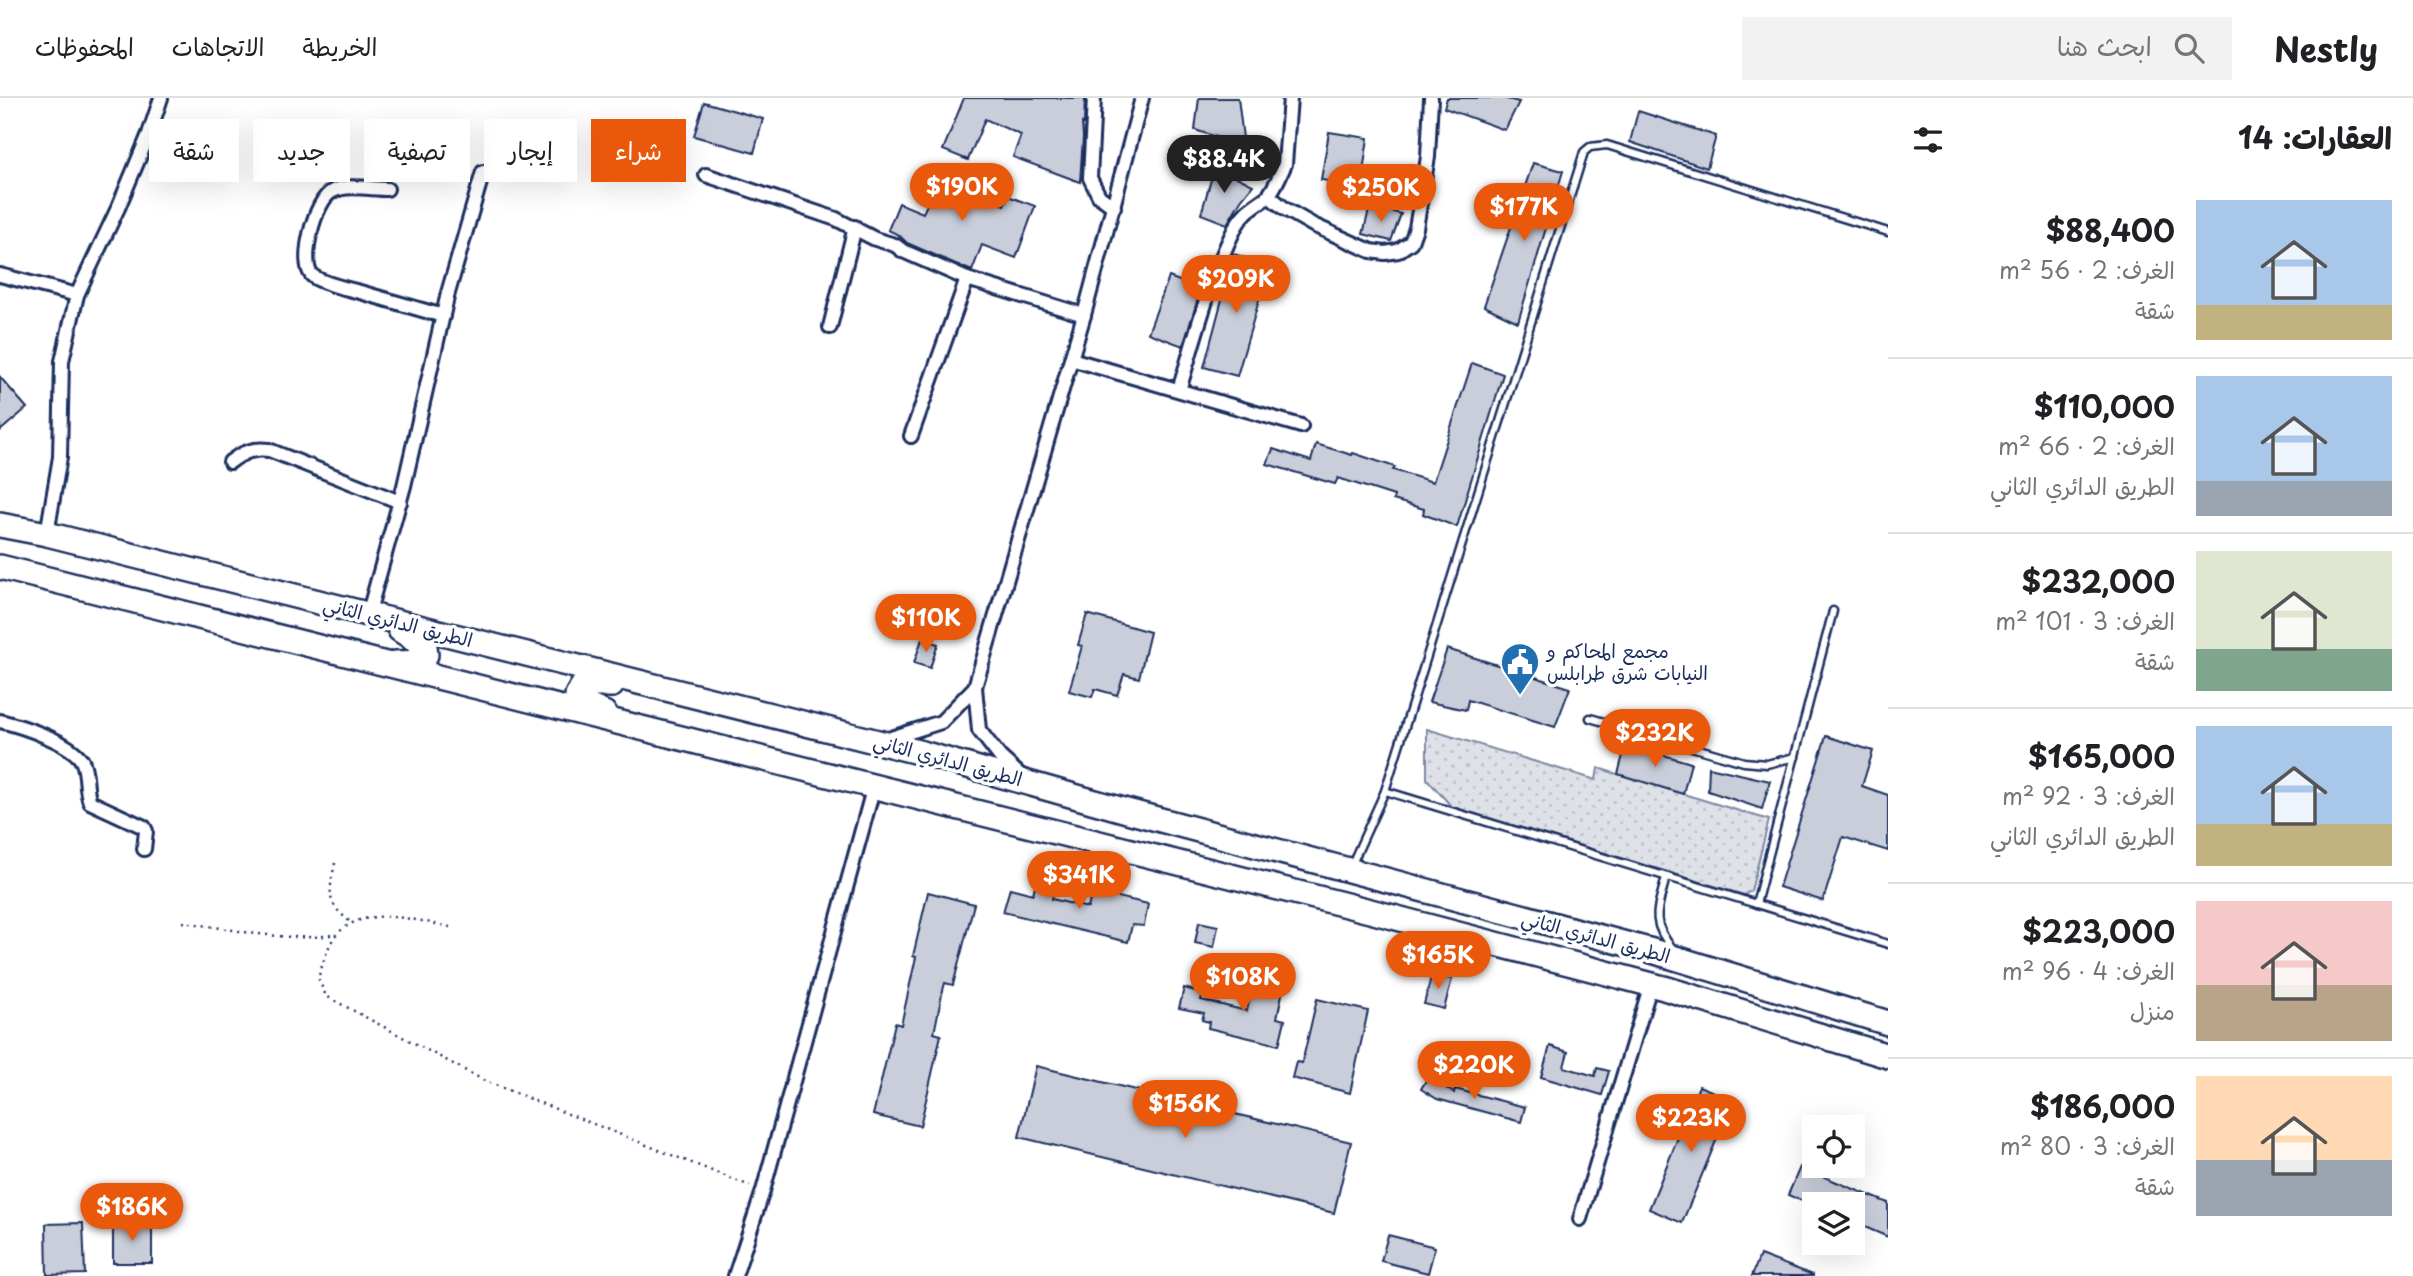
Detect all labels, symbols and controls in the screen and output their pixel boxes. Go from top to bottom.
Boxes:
search box [1742,17,2232,80]
text: Nestly [2274,23,2378,73]
text: ابحث هنا [2057,26,2152,65]
text: المحفوظات [35,28,134,64]
text: الاتجاهات [172,28,265,64]
text: الخريطة [303,28,377,64]
icon: search [2170,29,2208,67]
text: العقارات: 14 [2238,114,2392,159]
chip: شقة [149,119,239,182]
chip: جديد [253,119,350,182]
chip: تصفية [364,119,470,182]
chip: إيجار [484,119,577,182]
chip: شراء [591,119,686,182]
icon: filters [1909,121,1947,159]
pin: $88.4K [1167,136,1281,195]
text: $88.4K [1183,140,1265,175]
pin: $190K [913,164,1011,223]
pin: $250K [1332,164,1430,224]
text: $190K [926,168,998,203]
text: $250K [1342,169,1420,204]
pin: $177K [1475,184,1573,243]
text: $177K [1490,188,1558,223]
text: $88,400 [2046,207,2175,252]
icon: home [2252,228,2336,312]
text: الغرف: 2 · 56 m² [1999,252,2175,287]
pin: $209K [1187,256,1285,315]
text: $209K [1197,260,1275,295]
text: شقة [2135,292,2175,327]
text: $110,000 [2034,383,2175,428]
icon: home [2252,404,2336,488]
text: الغرف: 2 · 66 m² [1998,428,2175,463]
text: الطريق الدائري الثاني [1990,468,2175,503]
text: $232,000 [2022,558,2175,603]
icon: home [2252,579,2336,663]
street label: الطريق الدائري الثاني [320,589,476,657]
pin: $110K [877,594,975,654]
text: $110K [891,599,961,634]
text: الغرف: 3 · 101 m² [1995,603,2175,638]
place label: مجمع المحاكم و النيابات شرق طرابلس [1545,636,1708,686]
public building icon: مجمع المحاكم و النيابات شرق طرابلس [1499,641,1541,696]
text: شقة [2135,643,2175,678]
pin: $232K [1606,710,1704,769]
text: $232K [1616,714,1694,749]
street label: الطريق الدائري الثاني [870,726,1026,796]
text: $165,000 [2028,733,2175,778]
icon: home [2252,754,2336,838]
text: الغرف: 3 · 92 m² [2002,778,2175,813]
text: الطريق الدائري الثاني [1990,818,2175,853]
pin: $341K [1030,852,1128,911]
text: $341K [1043,856,1115,891]
street label: الطريق الدائري الثاني [1518,903,1674,973]
text: $223,000 [2023,908,2175,953]
icon: home [2252,929,2336,1013]
pin: $165K [1389,932,1487,991]
text: $165K [1402,936,1474,971]
text: الغرف: 4 · 96 m² [2002,953,2175,988]
pin: $108K [1194,954,1292,1013]
text: $108K [1206,958,1280,993]
text: منزل [2130,993,2175,1028]
pin: $220K [1425,1042,1523,1101]
text: $220K [1434,1046,1514,1081]
pin: $156K [1136,1080,1234,1140]
text: $186,000 [2030,1083,2175,1128]
text: $156K [1149,1085,1221,1120]
pin: $223K [1642,1094,1740,1154]
text: $223K [1652,1099,1730,1134]
icon: home [2252,1104,2336,1188]
map controls [1802,1115,1865,1255]
button: locate [1802,1115,1865,1178]
text: الغرف: 3 · 80 m² [2000,1128,2175,1163]
text: شقة [2135,1168,2175,1203]
pin: $186K [83,1184,181,1243]
text: $186K [96,1188,168,1223]
button: layers [1802,1192,1865,1255]

